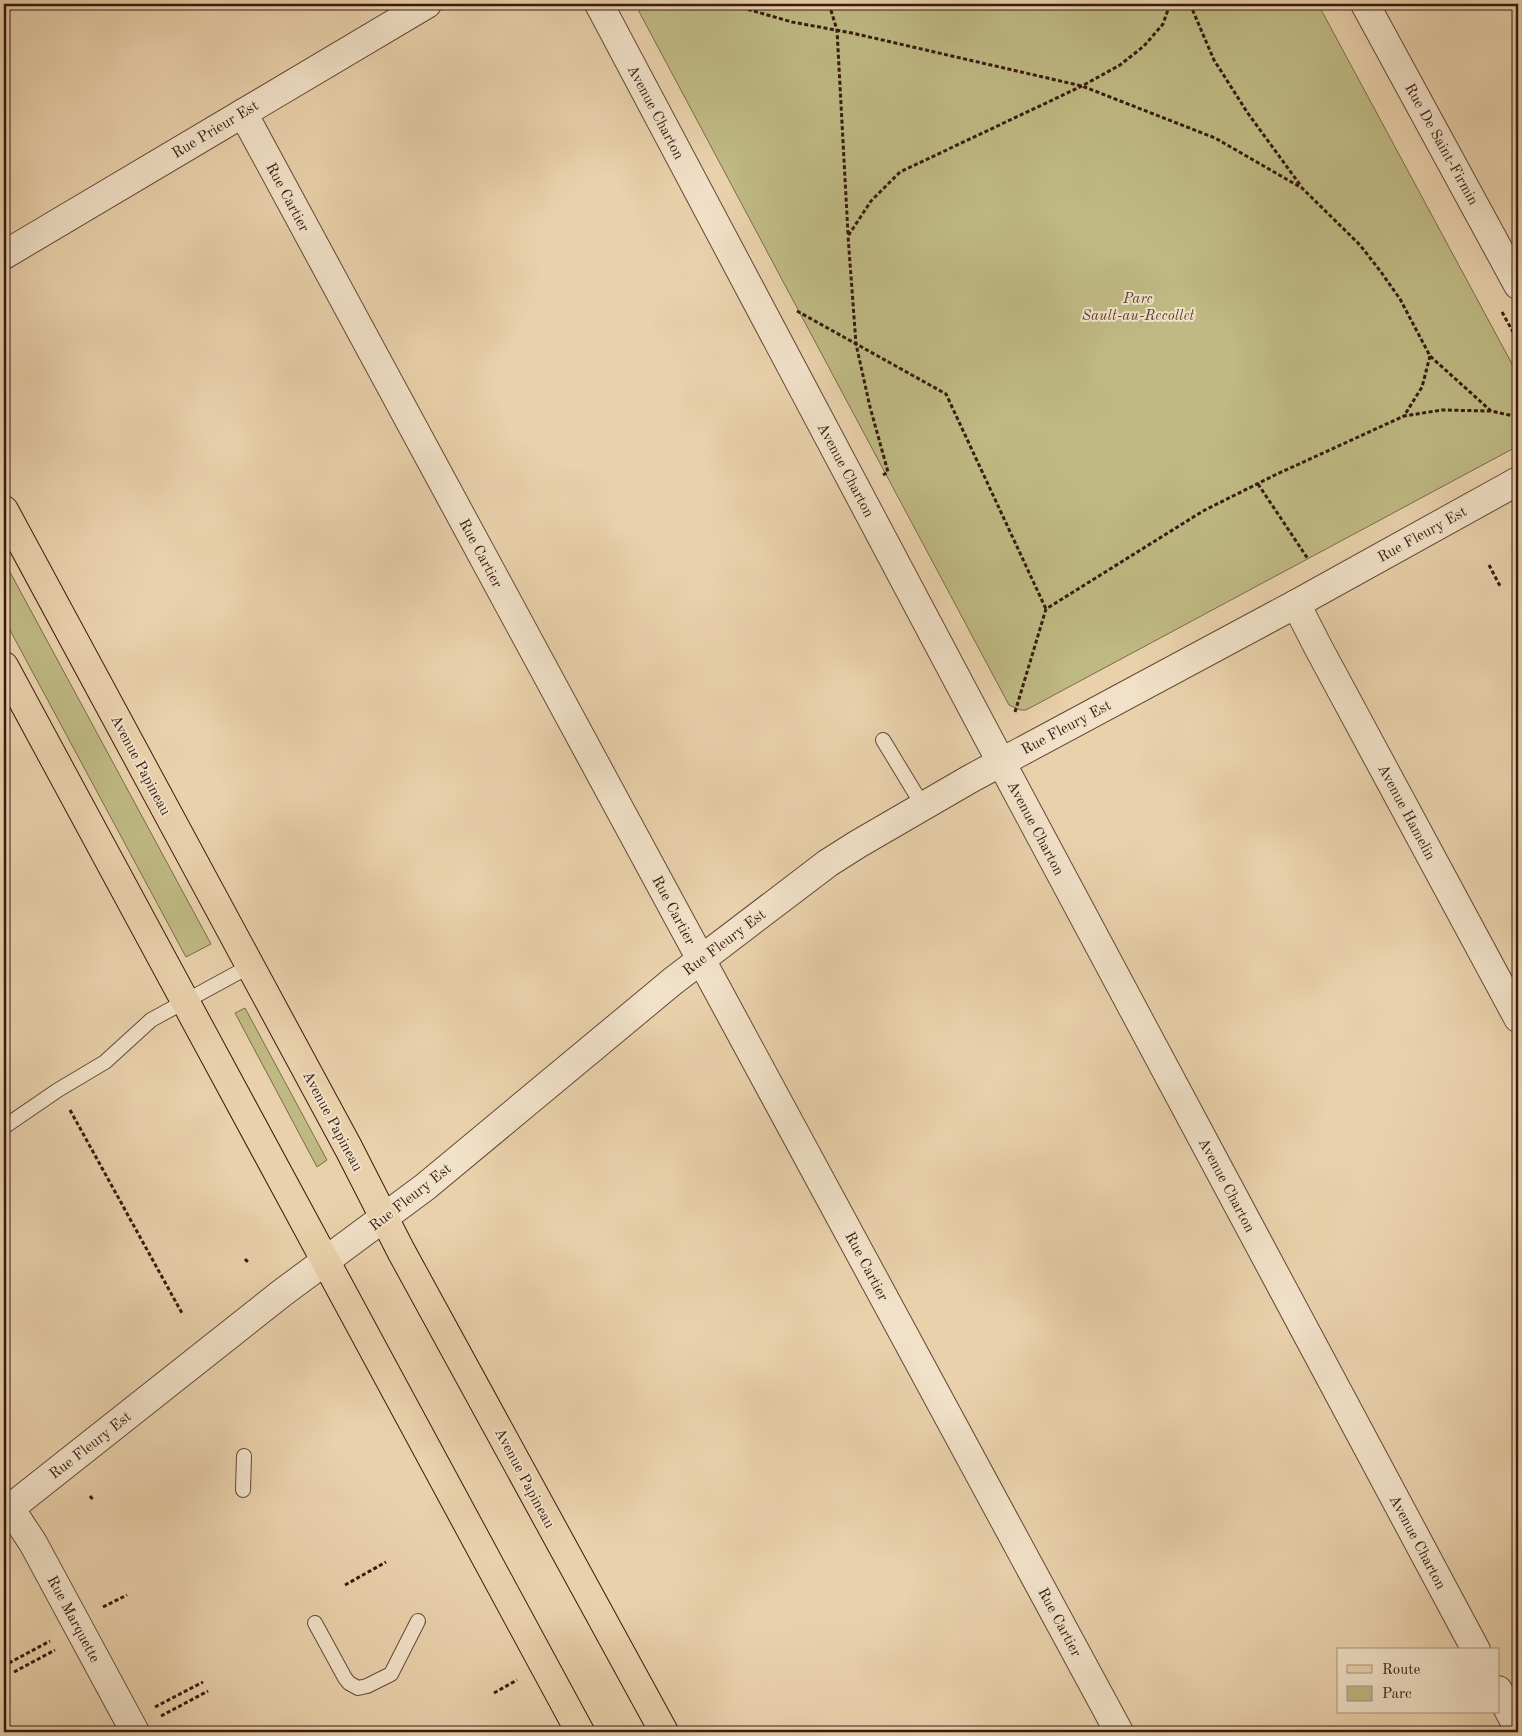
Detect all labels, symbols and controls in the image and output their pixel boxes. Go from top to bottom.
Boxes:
street label: Avenue Charton [624,63,686,162]
street label: Rue De Saint-Firmin [1401,81,1480,208]
street label: Rue Prieur Est [170,99,261,162]
street label: Rue Cartier [262,161,311,235]
park label: Parc Sault-au-Recollet [1082,292,1195,324]
street label: Avenue Charton [814,421,876,520]
street label: Rue Fleury Est [1376,505,1470,566]
street label: Rue Cartier [455,517,504,591]
street label: Rue Fleury Est [1019,698,1114,758]
street label: Avenue Papineau [107,713,172,818]
street label: Avenue Hamelin [1374,762,1437,863]
street label: Avenue Charton [1004,779,1066,878]
street label: Rue Cartier [648,874,697,948]
street label: Rue Fleury Est [681,907,769,979]
street label: Avenue Papineau [299,1069,364,1174]
street label: Avenue Charton [1195,1136,1257,1235]
street label: Rue Fleury Est [367,1162,455,1235]
street label: Rue Cartier [841,1230,890,1304]
street label: Rue Fleury Est [47,1410,135,1483]
street label: Avenue Papineau [491,1426,556,1531]
street label: Avenue Charton [1386,1493,1448,1592]
street label: Rue Marquette [44,1574,102,1666]
street label: Rue Cartier [1034,1586,1083,1660]
legend [1337,1648,1500,1714]
text: Route [1382,1663,1420,1678]
text: Parc [1382,1687,1412,1702]

